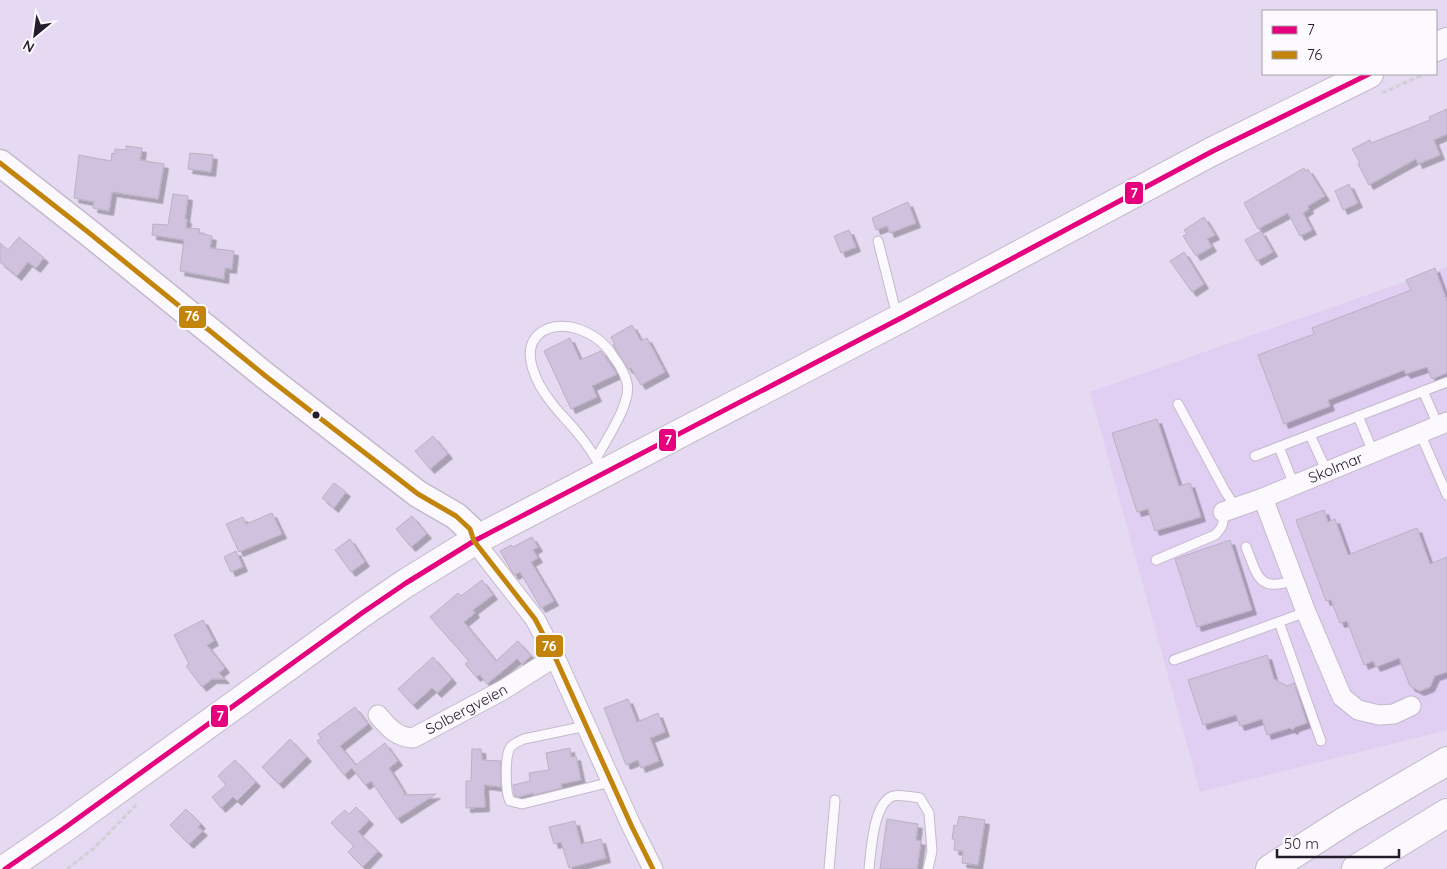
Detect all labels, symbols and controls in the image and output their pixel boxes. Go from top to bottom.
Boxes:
north arrow [10,10,60,60]
legend [1262,10,1437,75]
text: 7 [1307,20,1315,39]
text: N [20,36,38,57]
text: 76 [1307,45,1322,64]
line badge: 7 [1124,181,1144,205]
text: 7 [1130,184,1138,202]
line badge: 76 [178,305,207,329]
text: 76 [184,307,200,325]
unlabelled marker [311,410,321,420]
line badge: 7 [658,428,677,452]
text: 7 [664,431,672,449]
street label: Skolmar [1305,448,1366,487]
line badge: 76 [535,634,564,658]
text: 76 [541,637,557,655]
street label: Solbergveien [422,679,511,739]
line badge: 7 [210,704,229,728]
text: 7 [216,707,224,725]
scale bar [1277,826,1400,858]
text: 50 m [1284,834,1319,853]

